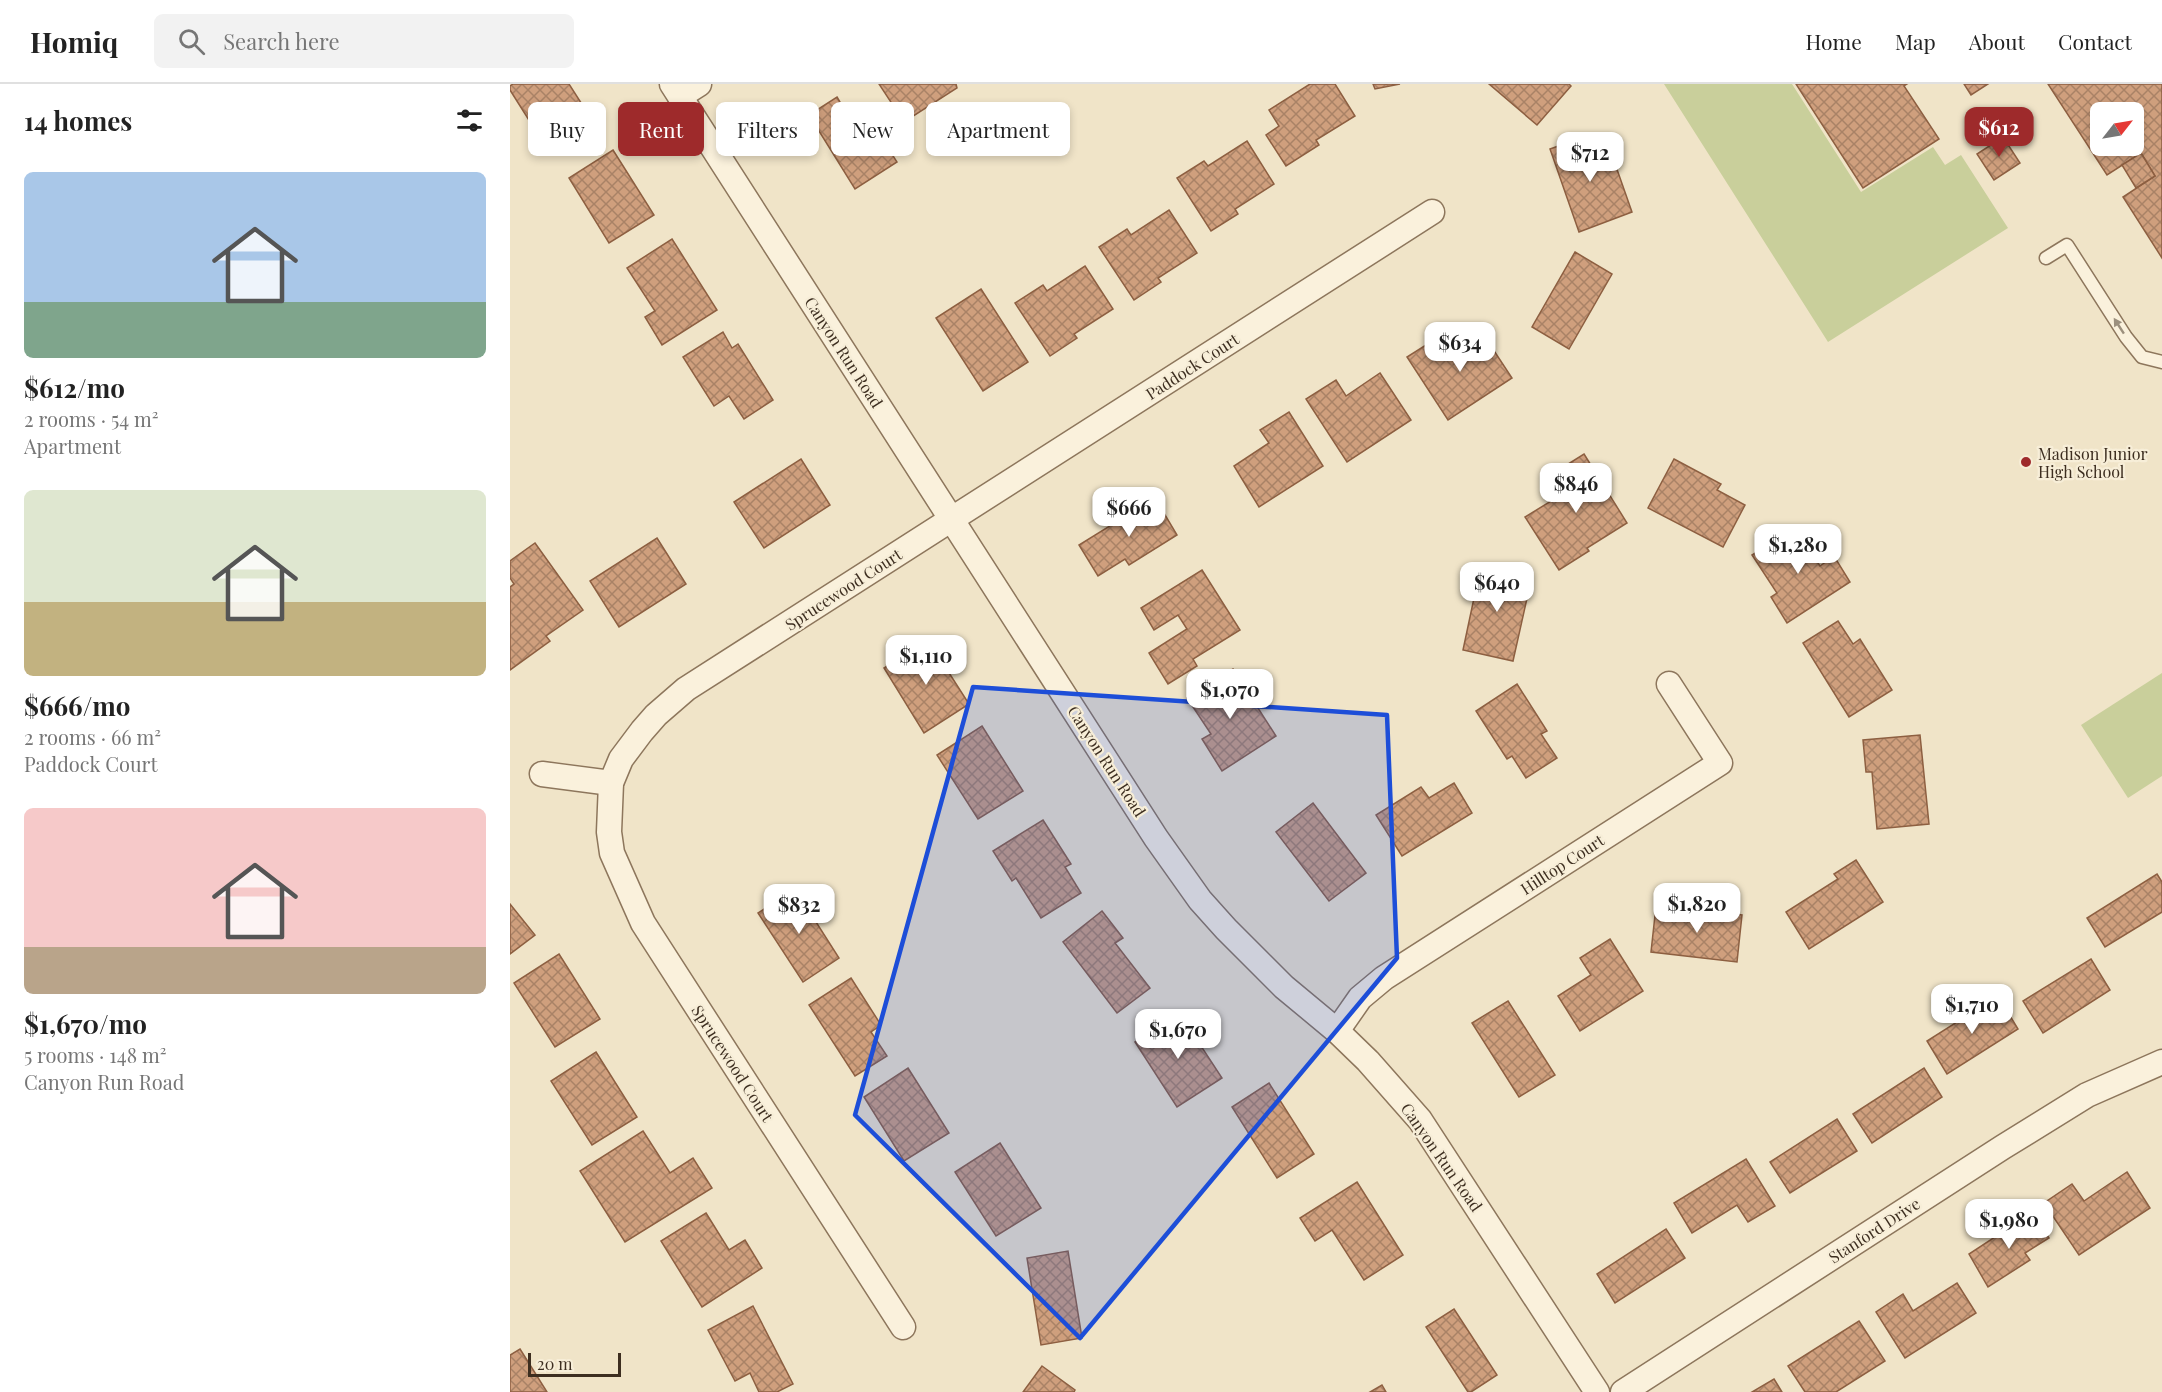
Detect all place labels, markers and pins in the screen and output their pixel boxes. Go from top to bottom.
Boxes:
pin: $612 [1963,107,2035,158]
pin: $712 [1554,132,1626,183]
pin: $634 [1424,322,1496,373]
place label: Madison Junior High School [2038,443,2148,482]
marker: Madison Junior High School [2019,455,2033,469]
pin: $846 [1540,463,1612,514]
pin: $666 [1093,487,1165,538]
pin: $1,280 [1749,524,1847,575]
pin: $640 [1461,562,1533,613]
pin: $1,110 [877,635,975,686]
pin: $1,070 [1181,669,1279,720]
pin: $1,820 [1648,883,1746,934]
pin: $832 [763,884,835,935]
pin: $1,710 [1923,984,2021,1035]
pin: $1,670 [1129,1009,1227,1060]
pin: $1,980 [1960,1199,2058,1250]

